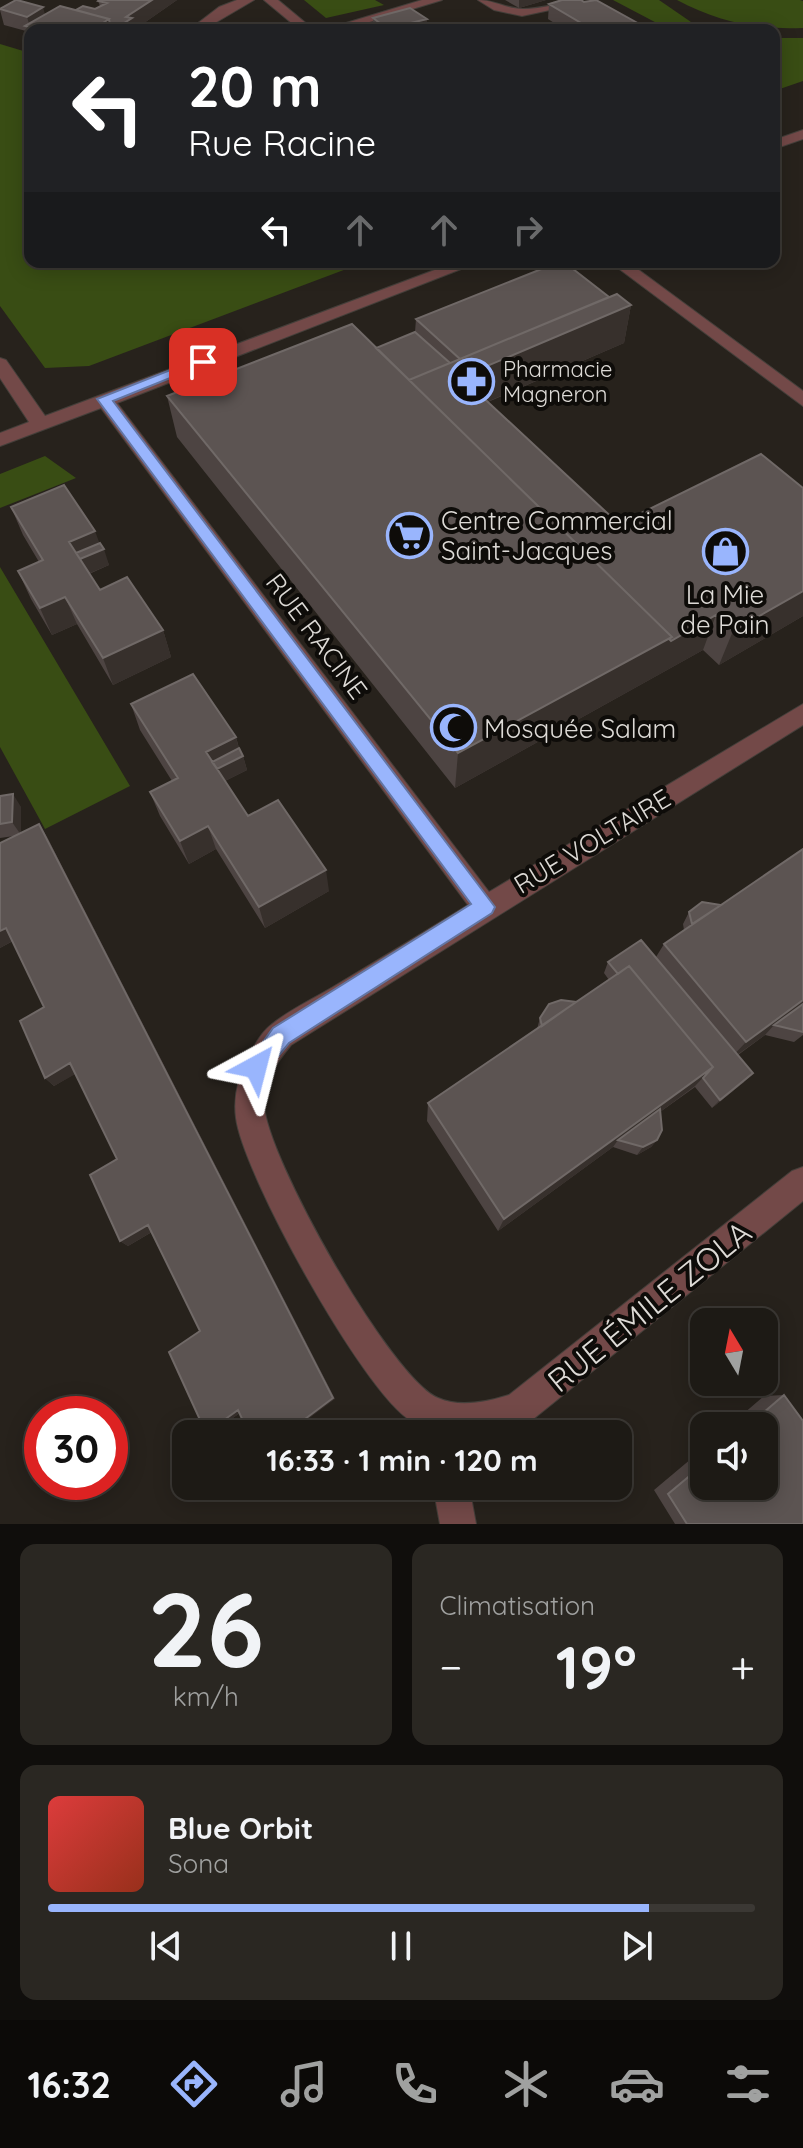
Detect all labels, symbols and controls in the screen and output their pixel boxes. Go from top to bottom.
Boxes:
text: 20 m [188,51,322,121]
icon: left [56,56,160,160]
text: Rue Racine [188,120,376,165]
icon: left [254,208,298,252]
icon: ahead [338,208,382,252]
icon: ahead [422,208,466,252]
icon: right [506,208,550,252]
pin [169,328,237,396]
icon: arrive [181,340,225,384]
place label: Pharmacie Magneron [503,355,612,408]
pharmacy icon: Pharmacie Magneron [448,358,496,406]
place label: Centre Commercial Saint-Jacques [441,504,673,567]
supermarket icon: Centre Commercial Saint-Jacques [386,511,434,559]
shop icon: La Mie de Pain [701,527,749,575]
street label: RUE RACINE [259,567,375,705]
place label: La Mie de Pain [680,578,770,641]
mosque icon: Mosquée Salam [429,704,477,752]
place label: Mosquée Salam [484,712,676,745]
street label: RUE VOLTAIRE [508,781,676,901]
position arrow [214,1025,298,1109]
street label: RUE ÉMILE ZOLA [539,1212,759,1400]
north arrow [690,1308,778,1396]
map controls [690,1308,778,1500]
speed limit sign: 30 [24,1396,128,1500]
button: sound [690,1412,778,1500]
text: 16:33 · 1 min · 120 m [266,1441,538,1479]
text: 26 [147,1563,264,1693]
text: Climatisation [440,1589,595,1622]
text: 19° [556,1629,637,1704]
text: − [440,1639,462,1694]
text: + [730,1639,755,1694]
text: km/h [173,1680,239,1713]
text: Blue Orbit [168,1809,313,1847]
text: Sona [168,1847,229,1880]
icon: previous [144,1924,188,1968]
icon: pause [379,1924,423,1968]
icon: next [615,1924,659,1968]
icon: directions [166,2056,222,2112]
icon: music [276,2056,332,2112]
icon: phone [387,2056,443,2112]
icon: climate [498,2056,554,2112]
icon: car [609,2056,665,2112]
icon: filters [720,2056,776,2112]
text: 16:32 [27,2062,111,2107]

